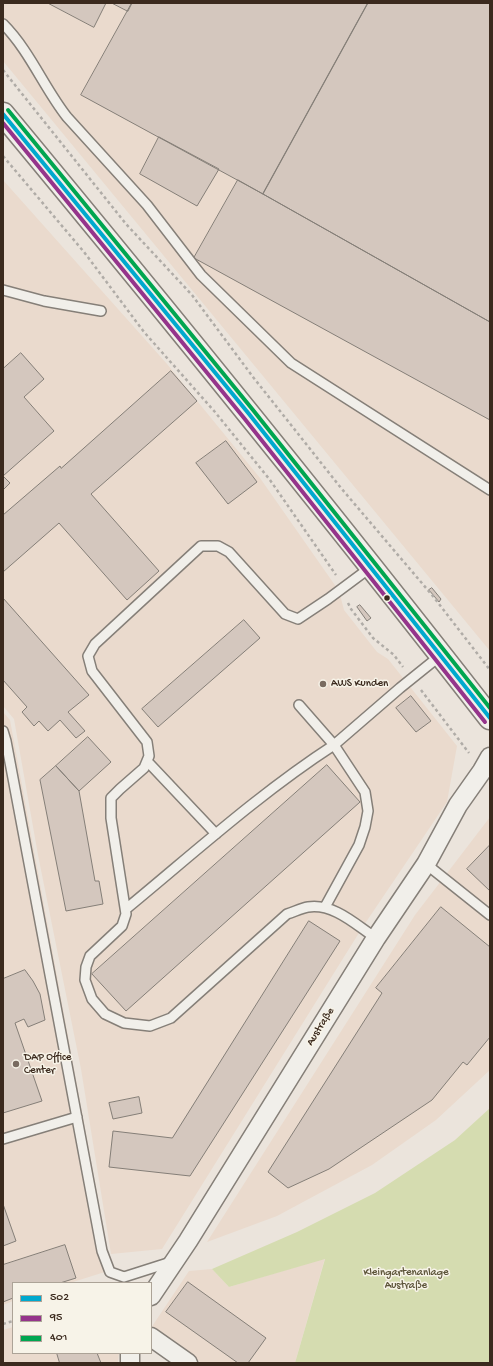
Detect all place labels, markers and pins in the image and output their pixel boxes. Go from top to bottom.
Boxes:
unlabelled marker [382,593,392,603]
place label: AWS Kunden [331,677,388,691]
marker: AWS Kunden [318,679,328,689]
place label: DAP Office Center [24,1051,71,1077]
marker: DAP Office Center [11,1059,21,1069]

